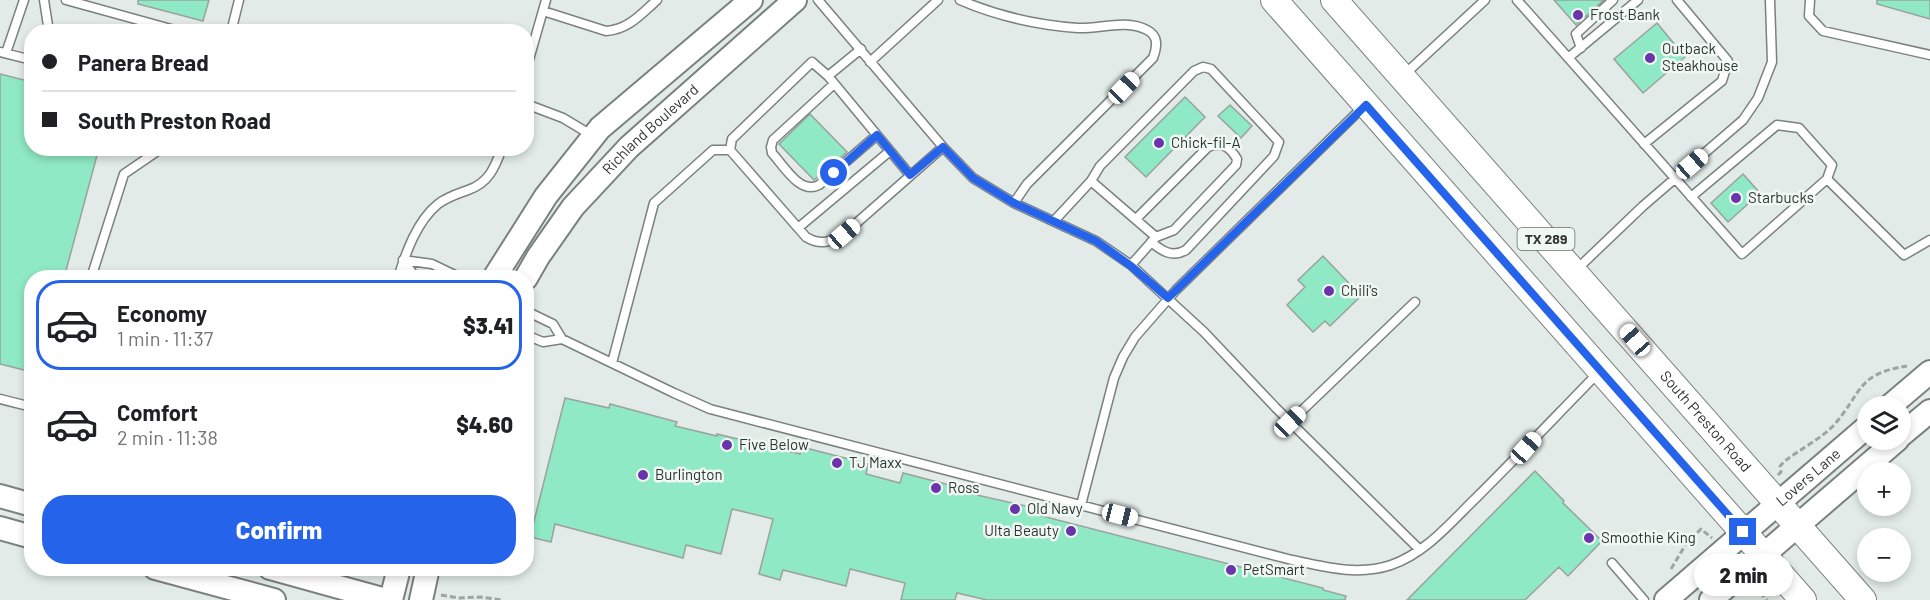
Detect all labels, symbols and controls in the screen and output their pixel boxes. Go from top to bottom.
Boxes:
place label: Frost Bank [1590,5,1661,23]
marker: Frost Bank [1571,8,1585,22]
place label: Outback Steakhouse [1662,39,1739,74]
text: Panera Bread [78,49,209,75]
marker: Outback Steakhouse [1643,51,1657,65]
car [1105,69,1143,107]
street label: Richland Boulevard [598,80,702,178]
text: South Preston Road [78,107,271,133]
place label: Chick-fil-A [1171,133,1241,151]
marker: Chick-fil-A [1152,136,1166,150]
car [1673,145,1711,183]
route start [820,159,847,186]
place label: Starbucks [1748,188,1814,206]
marker: Starbucks [1729,191,1743,205]
car [825,215,863,253]
road number: TX 289 [1518,228,1574,250]
place label: Chili's [1341,281,1378,299]
marker: Chili's [1322,284,1336,298]
icon: car [45,298,99,352]
text: Economy [117,300,207,326]
text: $3.41 [463,312,513,338]
car [1616,321,1654,359]
text: 1 min · 11:37 [117,326,213,350]
street label: South Preston Road [1657,367,1756,475]
map controls [1857,396,1911,582]
button: layers [1857,396,1911,450]
icon: car [45,397,99,451]
text: Comfort [117,399,198,425]
car [1271,403,1309,441]
text: $4.60 [456,411,513,437]
text: 2 min · 11:38 [117,425,218,449]
car [1507,429,1545,467]
place label: Five Below [739,435,809,453]
marker: Five Below [720,438,734,452]
street label: Lovers Lane [1772,444,1844,509]
place label: TJ Maxx [849,453,902,471]
marker: TJ Maxx [830,456,844,470]
button: + [1857,462,1911,516]
place label: Burlington [655,465,723,483]
marker: Burlington [636,468,650,482]
place label: Ross [948,478,980,496]
marker: Ross [929,481,943,495]
button: Confirm [42,495,516,564]
place label: Old Navy [1027,499,1083,517]
marker: Old Navy [1008,502,1022,516]
car [1100,502,1140,528]
route end [1729,518,1756,545]
place label: Ulta Beauty [984,521,1059,539]
marker: Ulta Beauty [1064,524,1078,538]
place label: Smoothie King [1601,528,1696,546]
button: − [1857,528,1911,582]
marker: Smoothie King [1582,531,1596,545]
callout: 2 min [1694,553,1792,595]
place label: PetSmart [1243,560,1305,578]
marker: PetSmart [1224,563,1238,577]
text: 2 min [1719,563,1768,587]

